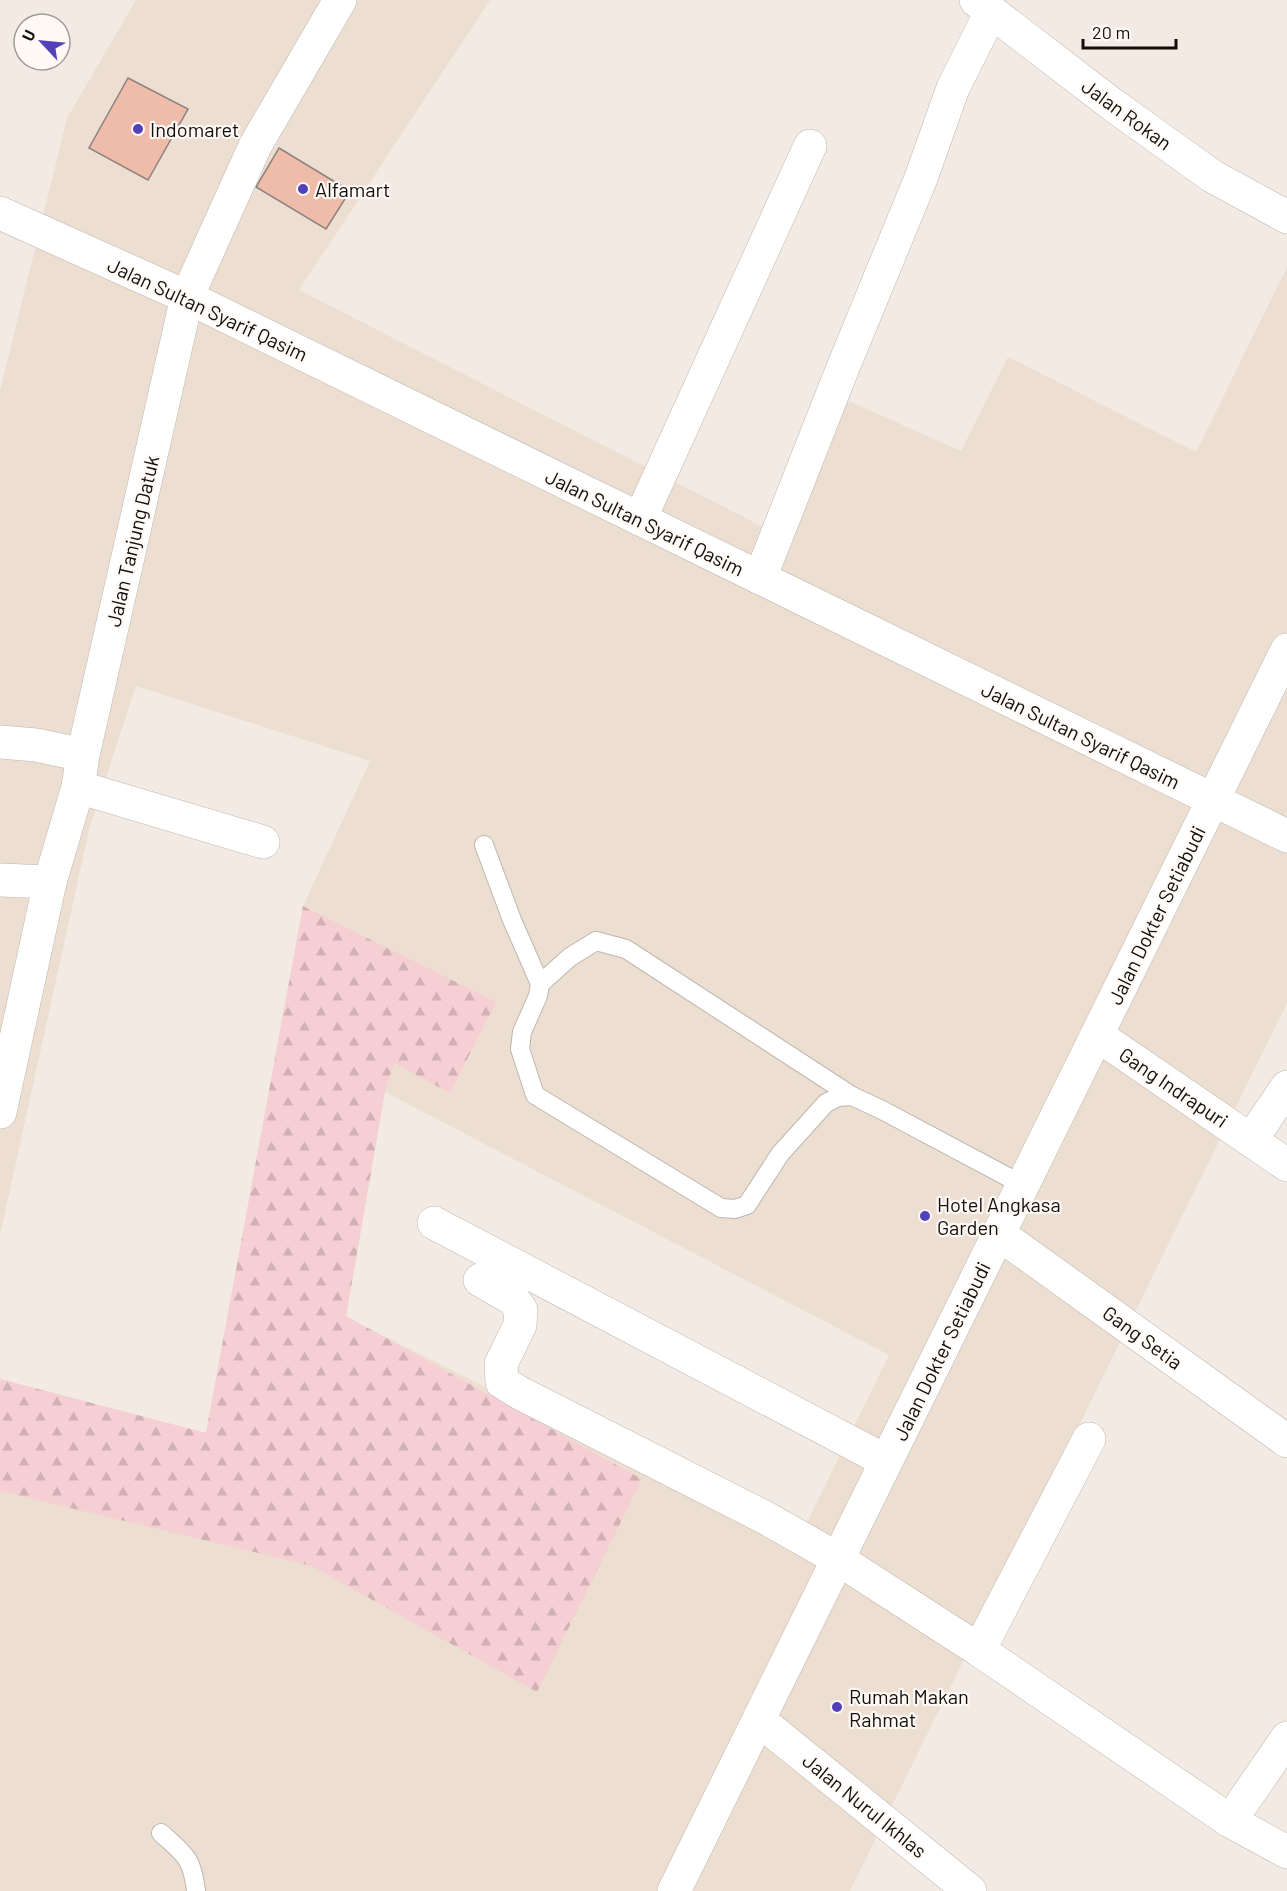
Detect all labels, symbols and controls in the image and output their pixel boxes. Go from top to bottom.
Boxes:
north arrow [12,12,72,72]
scale bar [1083,12,1176,50]
text: 20 m [1092,21,1130,43]
text: U [17,27,39,44]
street label: Jalan Rokan [1077,73,1177,155]
place label: Indomaret [150,117,239,141]
marker: Indomaret [131,122,145,136]
place label: Alfamart [315,177,390,201]
marker: Alfamart [296,182,310,196]
street label: Jalan Sultan Syarif Qasim [104,252,312,366]
street label: Jalan Tanjung Datuk [101,453,163,629]
street label: Jalan Sultan Syarif Qasim [542,463,748,581]
street label: Jalan Sultan Syarif Qasim [978,676,1184,794]
street label: Jalan Dokter Setiabudi [1102,822,1210,1008]
street label: Gang Indrapuri [1115,1042,1233,1132]
place label: Hotel Angkasa Garden [937,1192,1061,1239]
marker: Hotel Angkasa Garden [918,1209,932,1223]
street label: Jalan Dokter Setiabudi [887,1258,995,1444]
street label: Gang Setia [1098,1300,1188,1374]
place label: Rumah Makan Rahmat [849,1684,969,1731]
marker: Rumah Makan Rahmat [830,1700,844,1714]
street label: Jalan Nurul Ikhlas [798,1748,932,1862]

